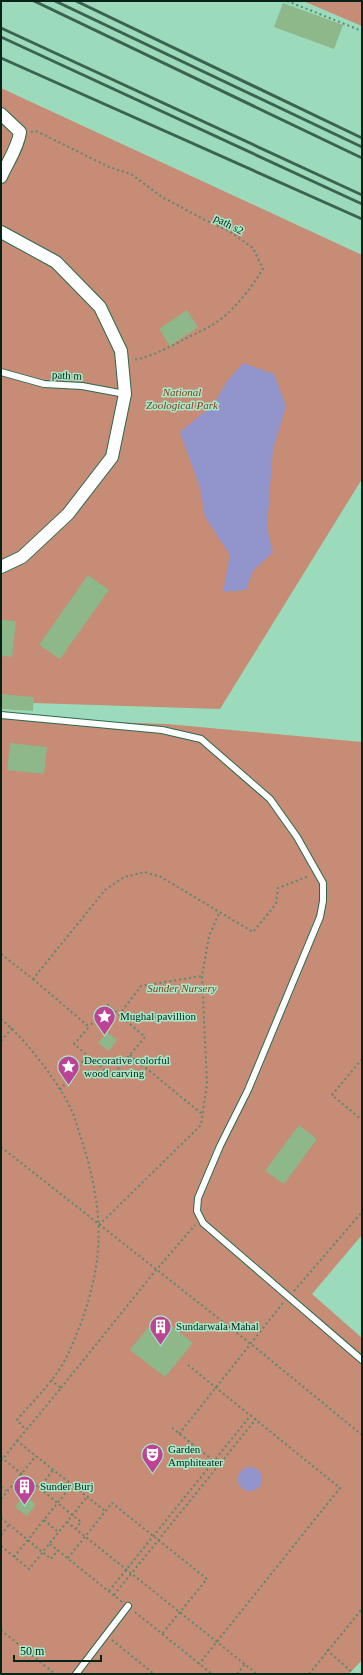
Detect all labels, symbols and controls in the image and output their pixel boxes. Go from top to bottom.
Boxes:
street label: path s2 [212,211,246,237]
street label: path m [52,368,83,382]
park label: National Zoological Park [146,386,219,411]
park label: Sunder Nursery [147,982,217,994]
place icon: Mughal pavillion [92,1003,118,1036]
place label: Mughal pavillion [120,1010,197,1022]
place icon: Decorative colorful wood carving [55,1053,81,1086]
place label: Decorative colorful wood carving [84,1054,170,1079]
building icon: Sundarwala Mahal [148,1313,174,1346]
place label: Sundarwala Mahal [176,1320,259,1332]
theatre icon: Garden Amphiteater [139,1442,165,1475]
place label: Garden Amphiteater [168,1443,223,1468]
building icon: Sunder Burj [12,1473,38,1506]
place label: Sunder Burj [40,1480,93,1492]
scale bar [14,1637,101,1663]
text: 50 m [20,1644,45,1658]

